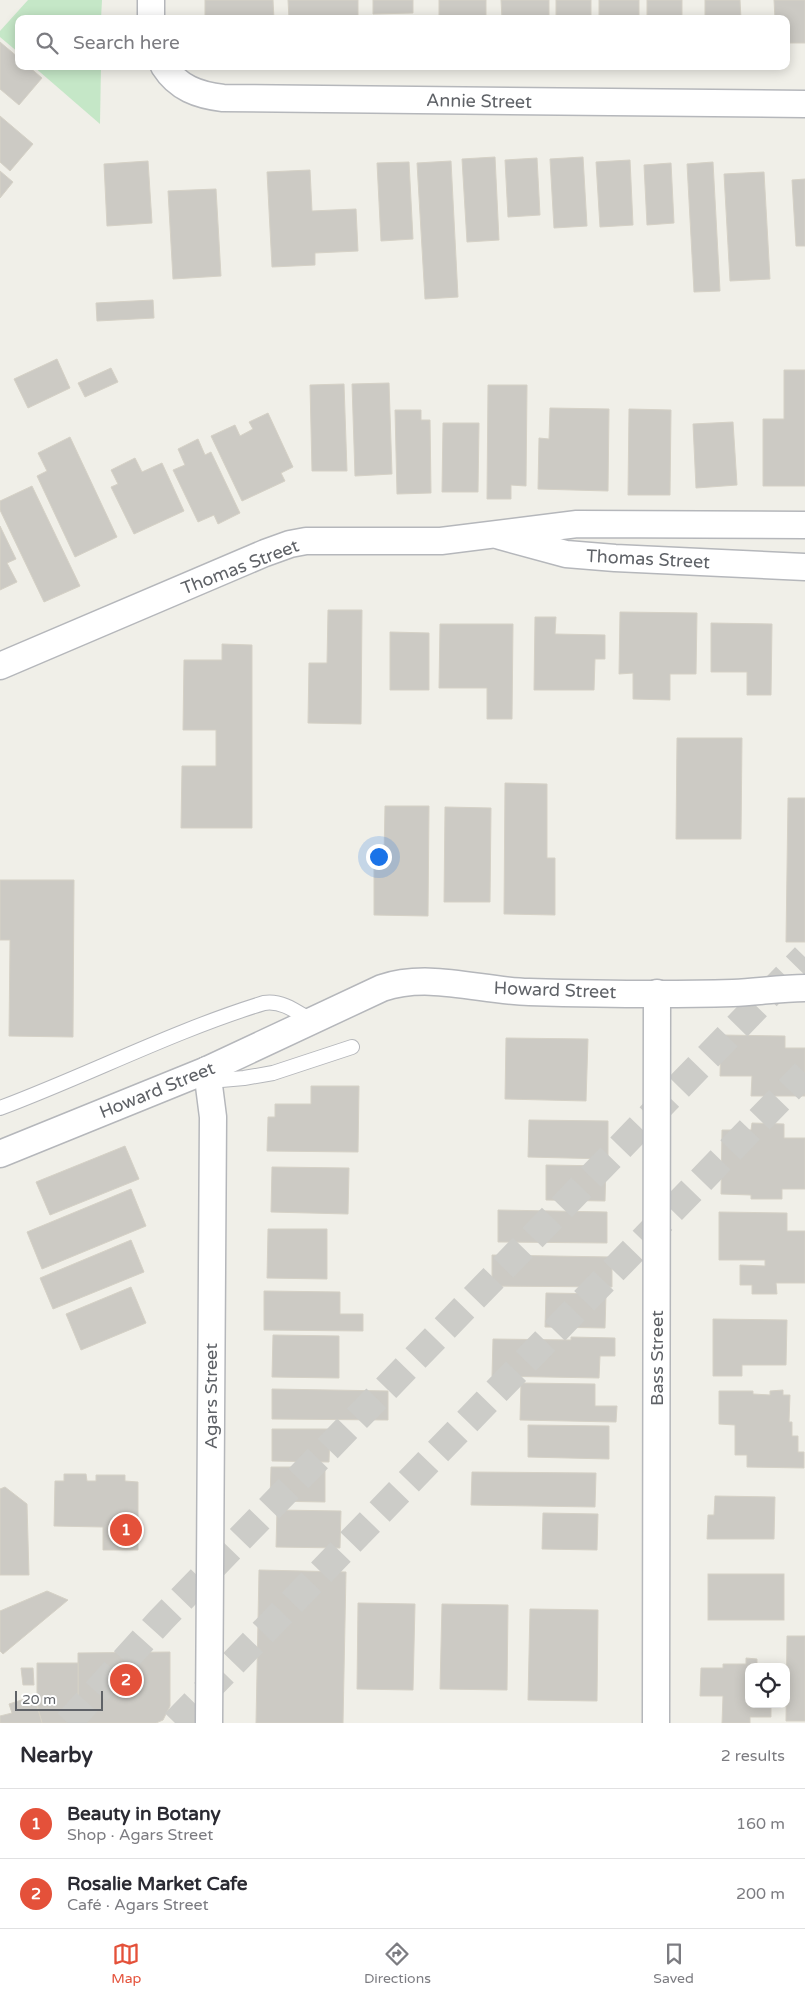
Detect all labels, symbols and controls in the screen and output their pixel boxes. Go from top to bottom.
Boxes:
search box [15,15,790,70]
icon: search [33,29,61,57]
text: Search here [73,32,180,54]
street label: Annie Street [426,89,532,113]
street label: Thomas Street [178,534,302,600]
street label: Thomas Street [585,545,711,573]
your location [366,844,392,870]
street label: Howard Street [493,977,617,1003]
street label: Howard Street [96,1057,218,1123]
street label: Bass Street [646,1310,668,1406]
street label: Agars Street [200,1343,222,1449]
pin: 1 [110,1511,142,1549]
pin: 2 [110,1661,142,1699]
map controls [745,1663,790,1708]
button: locate [745,1663,790,1708]
scale bar [15,1688,102,1711]
text: 20 m [22,1691,56,1708]
text: Nearby [20,1743,93,1768]
text: 2 results [721,1746,785,1766]
text: Beauty in Botany [67,1803,221,1825]
text: 1 [31,1814,41,1834]
text: 160 m [736,1814,785,1834]
text: Shop · Agars Street [67,1825,213,1845]
text: Rosalie Market Cafe [67,1873,248,1895]
text: 2 [31,1884,41,1904]
text: 200 m [736,1884,785,1904]
text: Café · Agars Street [67,1895,209,1915]
tab: Map [111,1940,141,1987]
tab: Directions [364,1940,431,1987]
tab: Saved [653,1940,694,1987]

